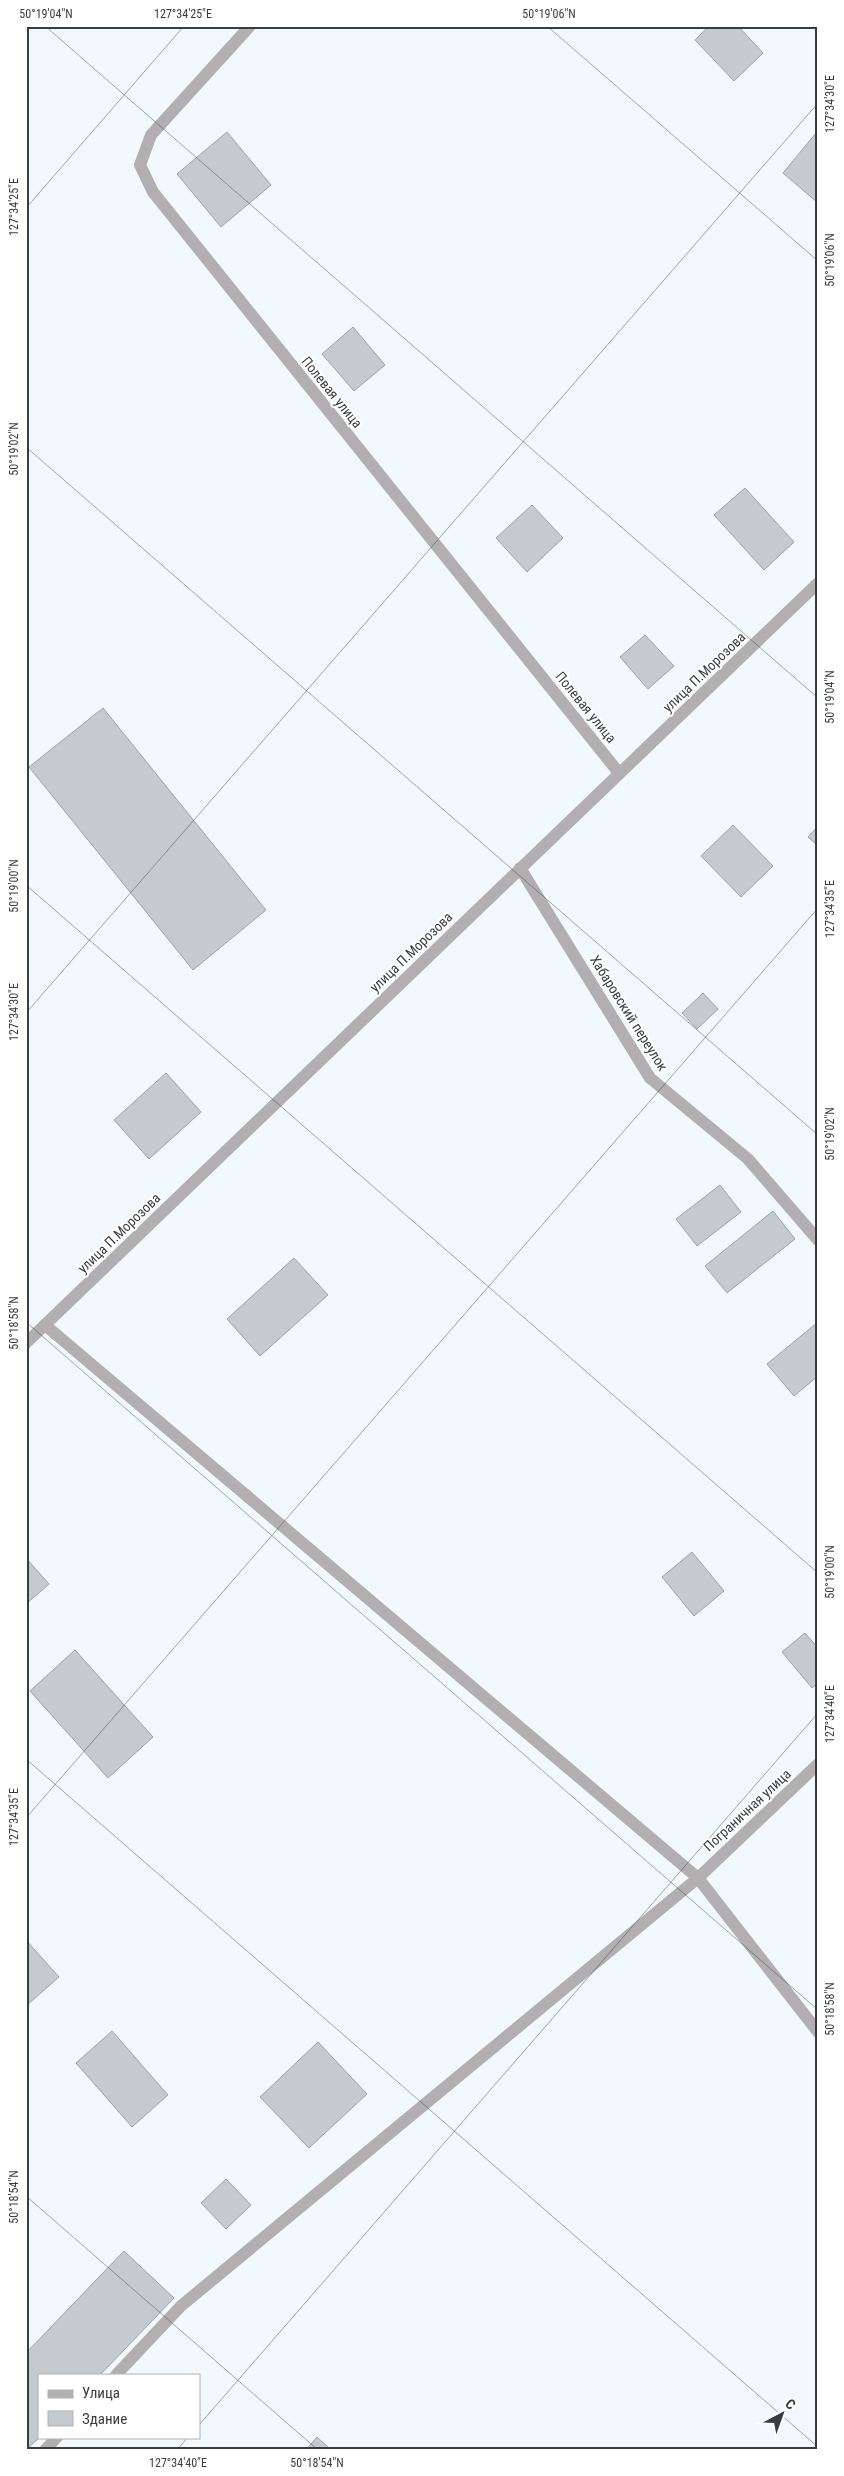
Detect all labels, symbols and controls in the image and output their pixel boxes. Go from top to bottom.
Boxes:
text: 50°19'04"N [19,7,73,21]
text: 127°34'25"E [154,7,212,21]
text: 50°19'06"N [522,7,576,21]
text: 127°34'30"E [823,75,837,133]
text: 127°34'25"E [7,178,21,236]
text: 50°19'06"N [823,233,837,287]
street label: Полевая улица [298,353,366,431]
text: 50°19'02"N [7,422,21,476]
street label: улица П.Морозова [660,629,748,715]
street label: Полевая улица [552,668,620,746]
text: 50°19'04"N [823,670,837,724]
text: 50°19'00"N [7,859,21,913]
text: 127°34'35"E [823,880,837,938]
street label: улица П.Морозова [367,909,455,995]
street label: Хабаровский переулок [587,952,671,1074]
text: 127°34'30"E [7,983,21,1041]
text: 50°19'02"N [823,1107,837,1161]
street label: улица П.Морозова [75,1190,163,1276]
text: 50°18'58"N [7,1296,21,1350]
text: 50°19'00"N [823,1545,837,1599]
text: 127°34'40"E [823,1685,837,1743]
street label: Пограничная улица [700,1766,794,1854]
text: 127°34'35"E [7,1788,21,1846]
text: 50°18'58"N [823,1982,837,2036]
text: 50°18'54"N [7,2170,21,2224]
legend [38,2374,200,2438]
text: Улица [82,2384,120,2402]
north arrow [756,2388,806,2438]
text: С [782,2396,799,2413]
text: Здание [82,2410,127,2428]
text: 127°34'40"E [149,2456,207,2470]
text: 50°18'54"N [290,2456,344,2470]

